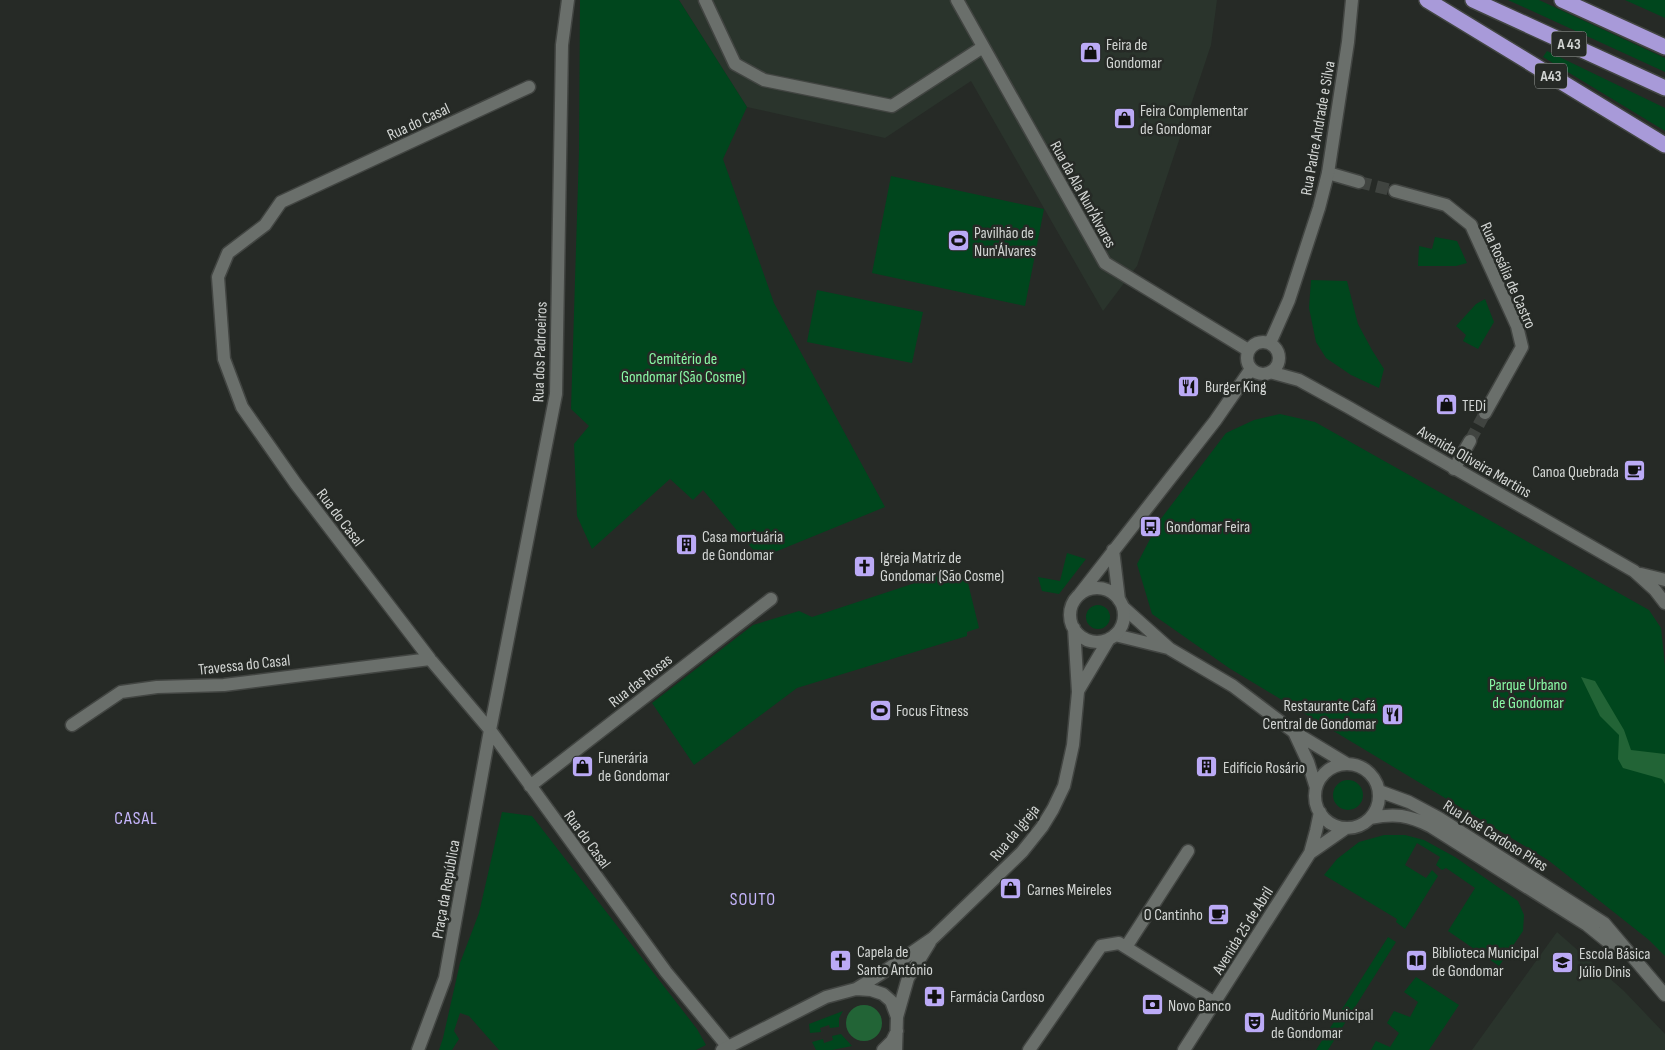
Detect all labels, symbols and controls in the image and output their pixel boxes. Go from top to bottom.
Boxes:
road number: A 43 [1552,32,1586,56]
place label: Feira de Gondomar [1106,36,1162,73]
shop icon: Feira de Gondomar [1078,41,1102,65]
street label: Rua Padre Andrade e Silva [1297,60,1340,197]
road number: A43 [1535,64,1567,88]
street label: Rua do Casal [384,100,453,145]
place label: Feira Complementar de Gondomar [1140,102,1248,139]
shop icon: Feira Complementar de Gondomar [1112,107,1136,131]
street label: Rua da Ala Nun'Álvares [1045,138,1120,252]
street label: Rua Rosália de Castro [1476,220,1540,332]
place label: Pavilhão de Nun'Álvares [974,224,1037,261]
sports icon: Pavilhão de Nun'Álvares [946,229,970,253]
street label: Rua dos Padroeiros [529,301,552,403]
park label: Cemitério de Gondomar (São Cosme) [621,350,745,387]
restaurant icon: Burger King [1177,374,1201,398]
place label: Burger King [1205,378,1266,397]
shop icon: TEDi [1434,393,1458,417]
place label: TEDi [1462,397,1486,416]
street label: Avenida Oliveira Martins [1413,422,1535,503]
cafe icon: Canoa Quebrada [1623,459,1647,483]
place label: Canoa Quebrada [1532,463,1619,482]
street label: Rua do Casal [312,485,368,550]
bus stop icon: Gondomar Feira [1138,514,1162,538]
place label: Gondomar Feira [1166,518,1250,537]
place label: Casa mortuária de Gondomar [702,528,783,565]
building icon: Casa mortuária de Gondomar [674,533,698,557]
place label: Igreja Matriz de Gondomar (São Cosme) [880,549,1004,586]
church icon: Igreja Matriz de Gondomar (São Cosme) [852,554,876,578]
street label: Rua das Rosas [605,650,677,712]
street label: Travessa do Casal [197,651,291,680]
park label: Parque Urbano de Gondomar [1489,676,1567,713]
place label: Restaurante Cafá Central de Gondomar [1263,697,1376,734]
sports icon: Focus Fitness [868,698,892,722]
place label: Focus Fitness [896,702,969,721]
restaurant icon: Restaurante Cafá Central de Gondomar [1380,702,1404,726]
place label: Funerária de Gondomar [598,749,670,786]
shop icon: Funerária de Gondomar [570,754,594,778]
building icon: Edifício Rosário [1195,755,1219,779]
place label: Edifício Rosário [1223,759,1305,778]
street label: Rua José Cardoso Pires [1439,796,1551,876]
street label: Rua da Igreja [986,801,1044,865]
street label: Rua do Casal [559,807,614,873]
district label: CASAL [114,808,158,829]
street label: Praça da República [428,838,464,940]
shop icon: Carnes Meireles [999,877,1023,901]
place label: Carnes Meireles [1027,881,1112,900]
street label: Avenida 25 de Abril [1208,883,1278,979]
district label: SOUTO [730,889,776,910]
cafe icon: O Cantinho [1207,902,1231,926]
place label: O Cantinho [1144,906,1203,925]
place label: Capela de Santo António [857,943,933,980]
place label: Biblioteca Municipal de Gondomar [1432,944,1539,981]
place label: Escola Básica Júlio Dinis [1578,945,1650,982]
church icon: Capela de Santo António [829,948,853,972]
library icon: Biblioteca Municipal de Gondomar [1404,949,1428,973]
school or university icon: Escola Básica Júlio Dinis [1551,950,1575,974]
pharmacy icon: Farmácia Cardoso [922,984,946,1008]
place label: Farmácia Cardoso [950,988,1045,1007]
bank icon: Novo Banco [1140,993,1164,1017]
place label: Novo Banco [1168,997,1231,1016]
place label: Auditório Municipal de Gondomar [1270,1006,1373,1043]
theatre icon: Auditório Municipal de Gondomar [1243,1011,1267,1035]

